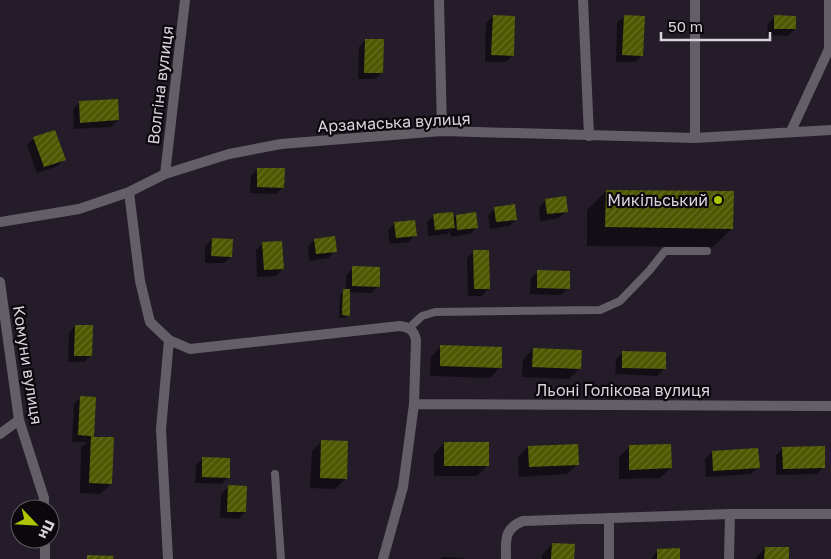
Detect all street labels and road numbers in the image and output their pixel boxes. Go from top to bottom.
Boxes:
street label: Волгіна вулиця [143,24,177,146]
street label: Арзамаська вулиця [317,108,471,136]
street label: Комуни вулиця [9,304,47,426]
street label: Льоні Голікова вулиця [536,380,710,400]

